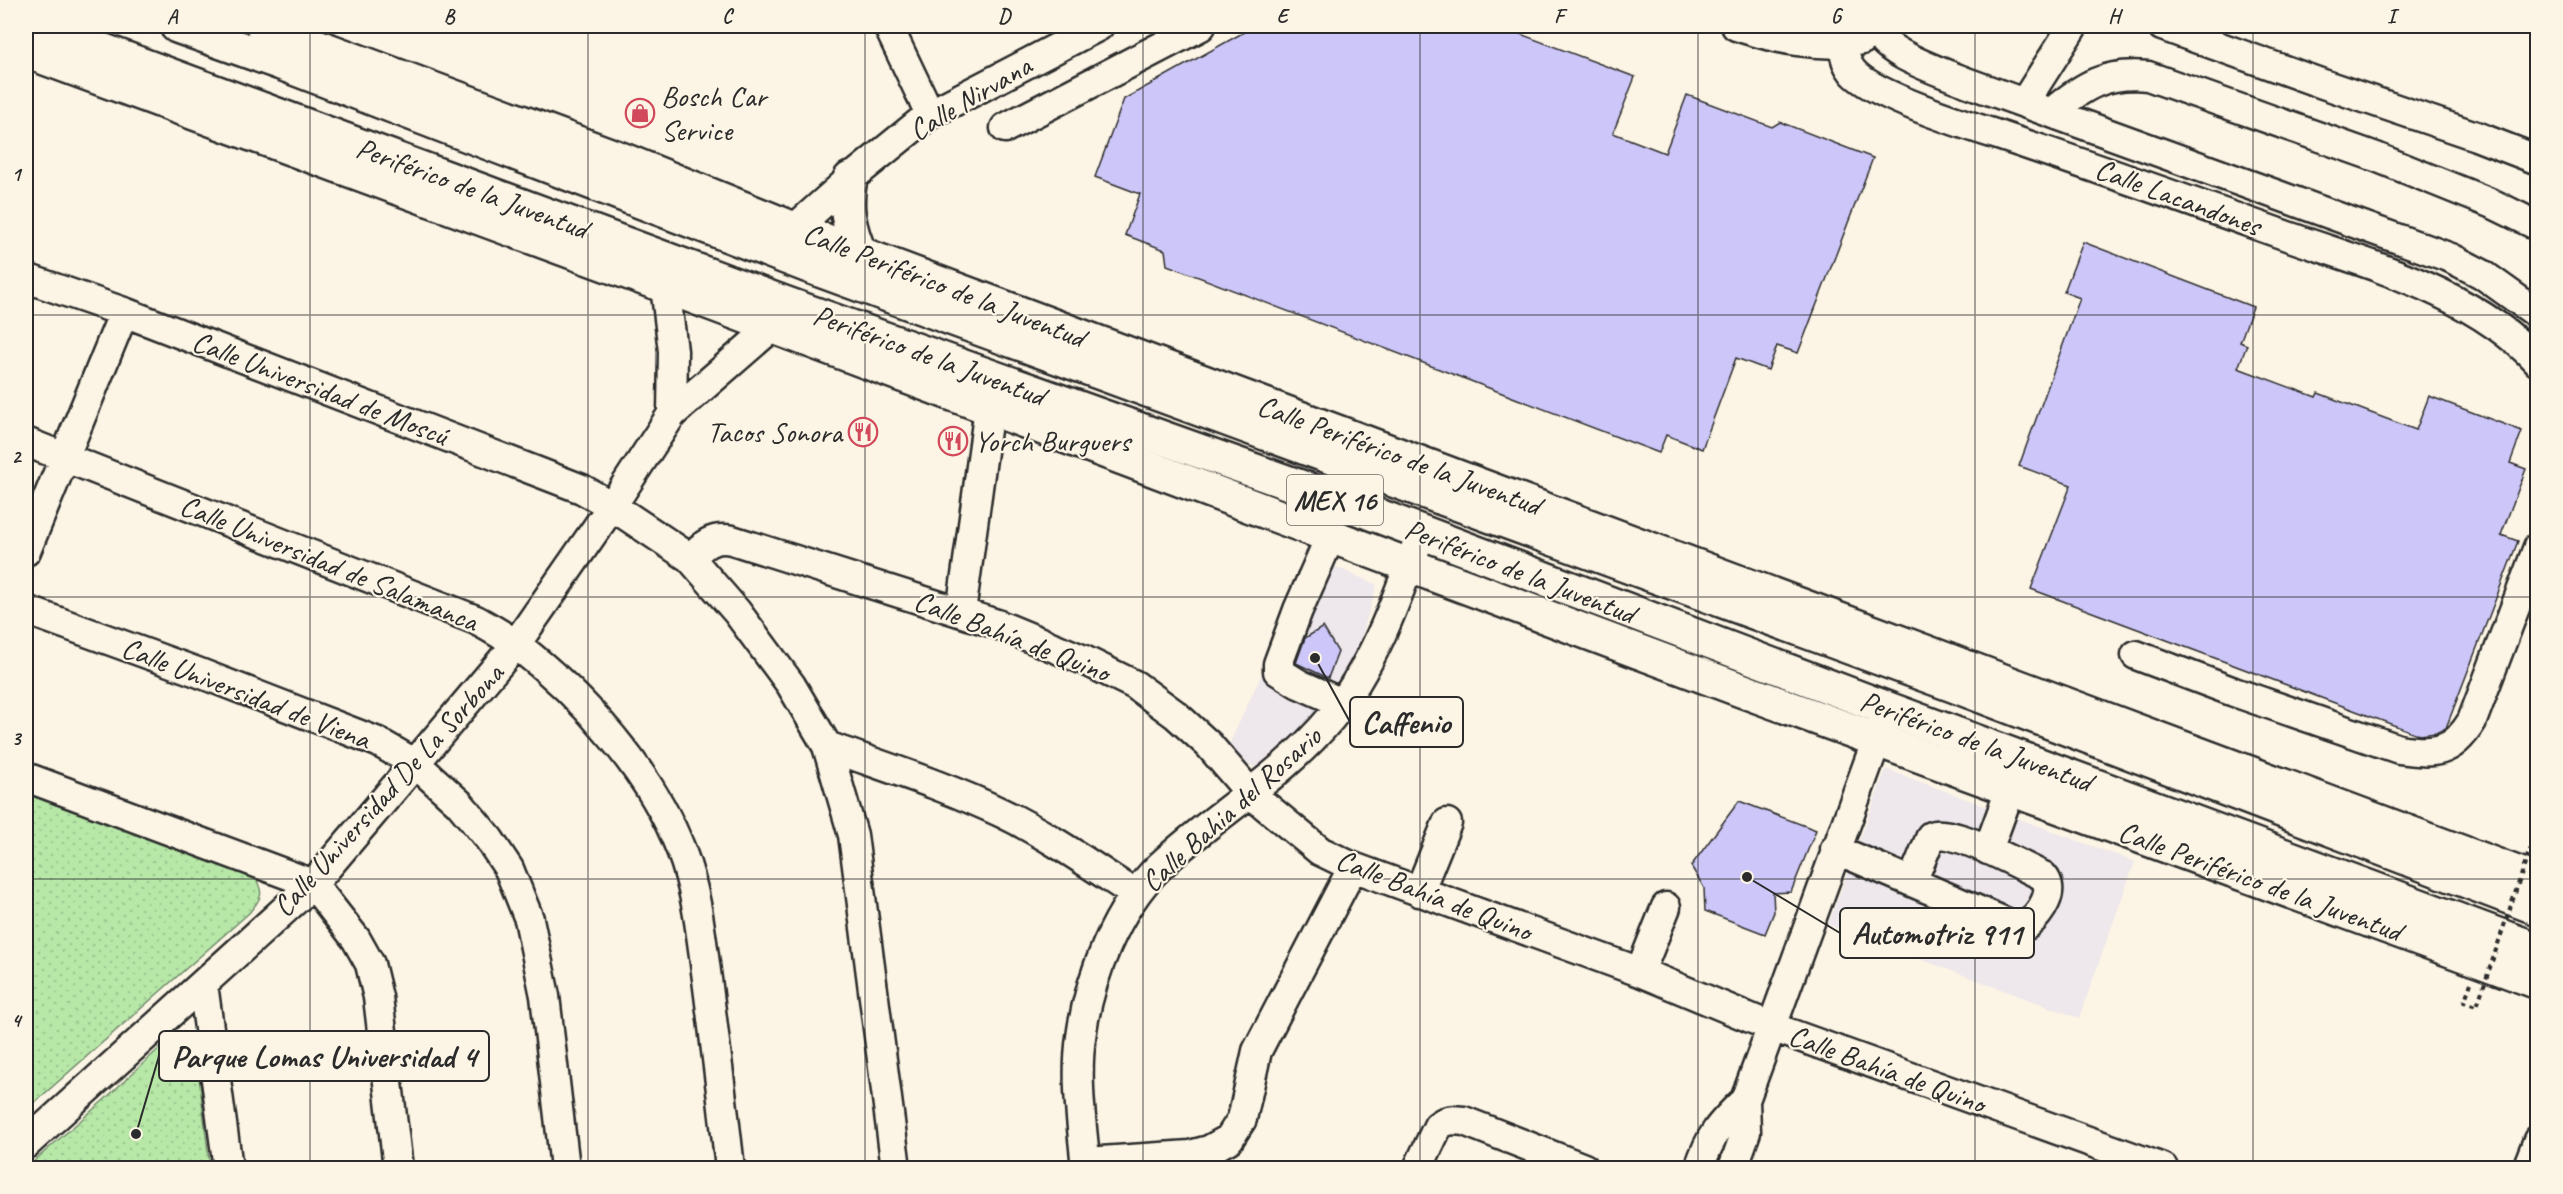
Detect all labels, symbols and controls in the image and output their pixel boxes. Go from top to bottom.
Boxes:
text: A [167,4,179,29]
text: B [444,4,456,29]
text: C [722,4,734,29]
text: D [998,4,1012,29]
text: E [1277,4,1291,29]
text: F [1554,4,1568,29]
text: G [1831,4,1844,29]
text: H [2108,4,2123,29]
text: I [2387,4,2400,29]
street label: Calle Nirvana [902,46,1040,149]
place label: Bosch Car Service [661,77,769,149]
shop icon: Bosch Car Service [624,97,656,129]
street label: Periférico de la Juventud [351,129,597,249]
street label: Calle Lacandones [2090,150,2268,245]
text: 1 [12,162,23,187]
street label: Calle Periférico de la Juventud [799,215,1089,355]
street label: Periférico de la Juventud [809,297,1049,413]
street label: Calle Universidad de Moscú [187,322,456,455]
street label: Calle Periférico de la Juventud [1252,386,1550,525]
place label: Tacos Sonora [707,413,844,451]
restaurant icon: Tacos Sonora [847,416,879,448]
place label: Yorch Burguers [974,422,1133,460]
restaurant icon: Yorch Burguers [937,425,969,457]
text: 2 [12,444,23,469]
road number: MEX 16 [1287,475,1383,525]
street label: Calle Universidad de Salamanca [175,486,485,641]
street label: Periférico de la Juventud [1400,510,1644,634]
street label: Calle Bahía de Quino [909,581,1118,692]
street label: Calle Universidad de Viena [116,628,377,759]
street label: Calle Universidad De La Sorbona [264,654,513,925]
street label: Periférico de la Juventud [1855,682,2101,802]
callout: Caffenio [1350,697,1463,747]
text: Caffenio [1362,702,1453,743]
street label: Calle Bahia del Rosario [1133,717,1330,900]
text: 3 [12,726,23,751]
street label: Calle Periférico de la Juventud [2113,812,2411,951]
street label: Calle Bahía de Quino [1331,840,1540,951]
callout: Automotriz 911 [1840,908,2034,958]
text: Automotriz 911 [1852,913,2026,954]
text: 4 [12,1008,24,1033]
street label: Calle Bahía de Quino [1784,1016,1994,1123]
callout: Parque Lomas Universidad 4 [159,1031,489,1081]
text: Parque Lomas Universidad 4 [171,1036,480,1077]

